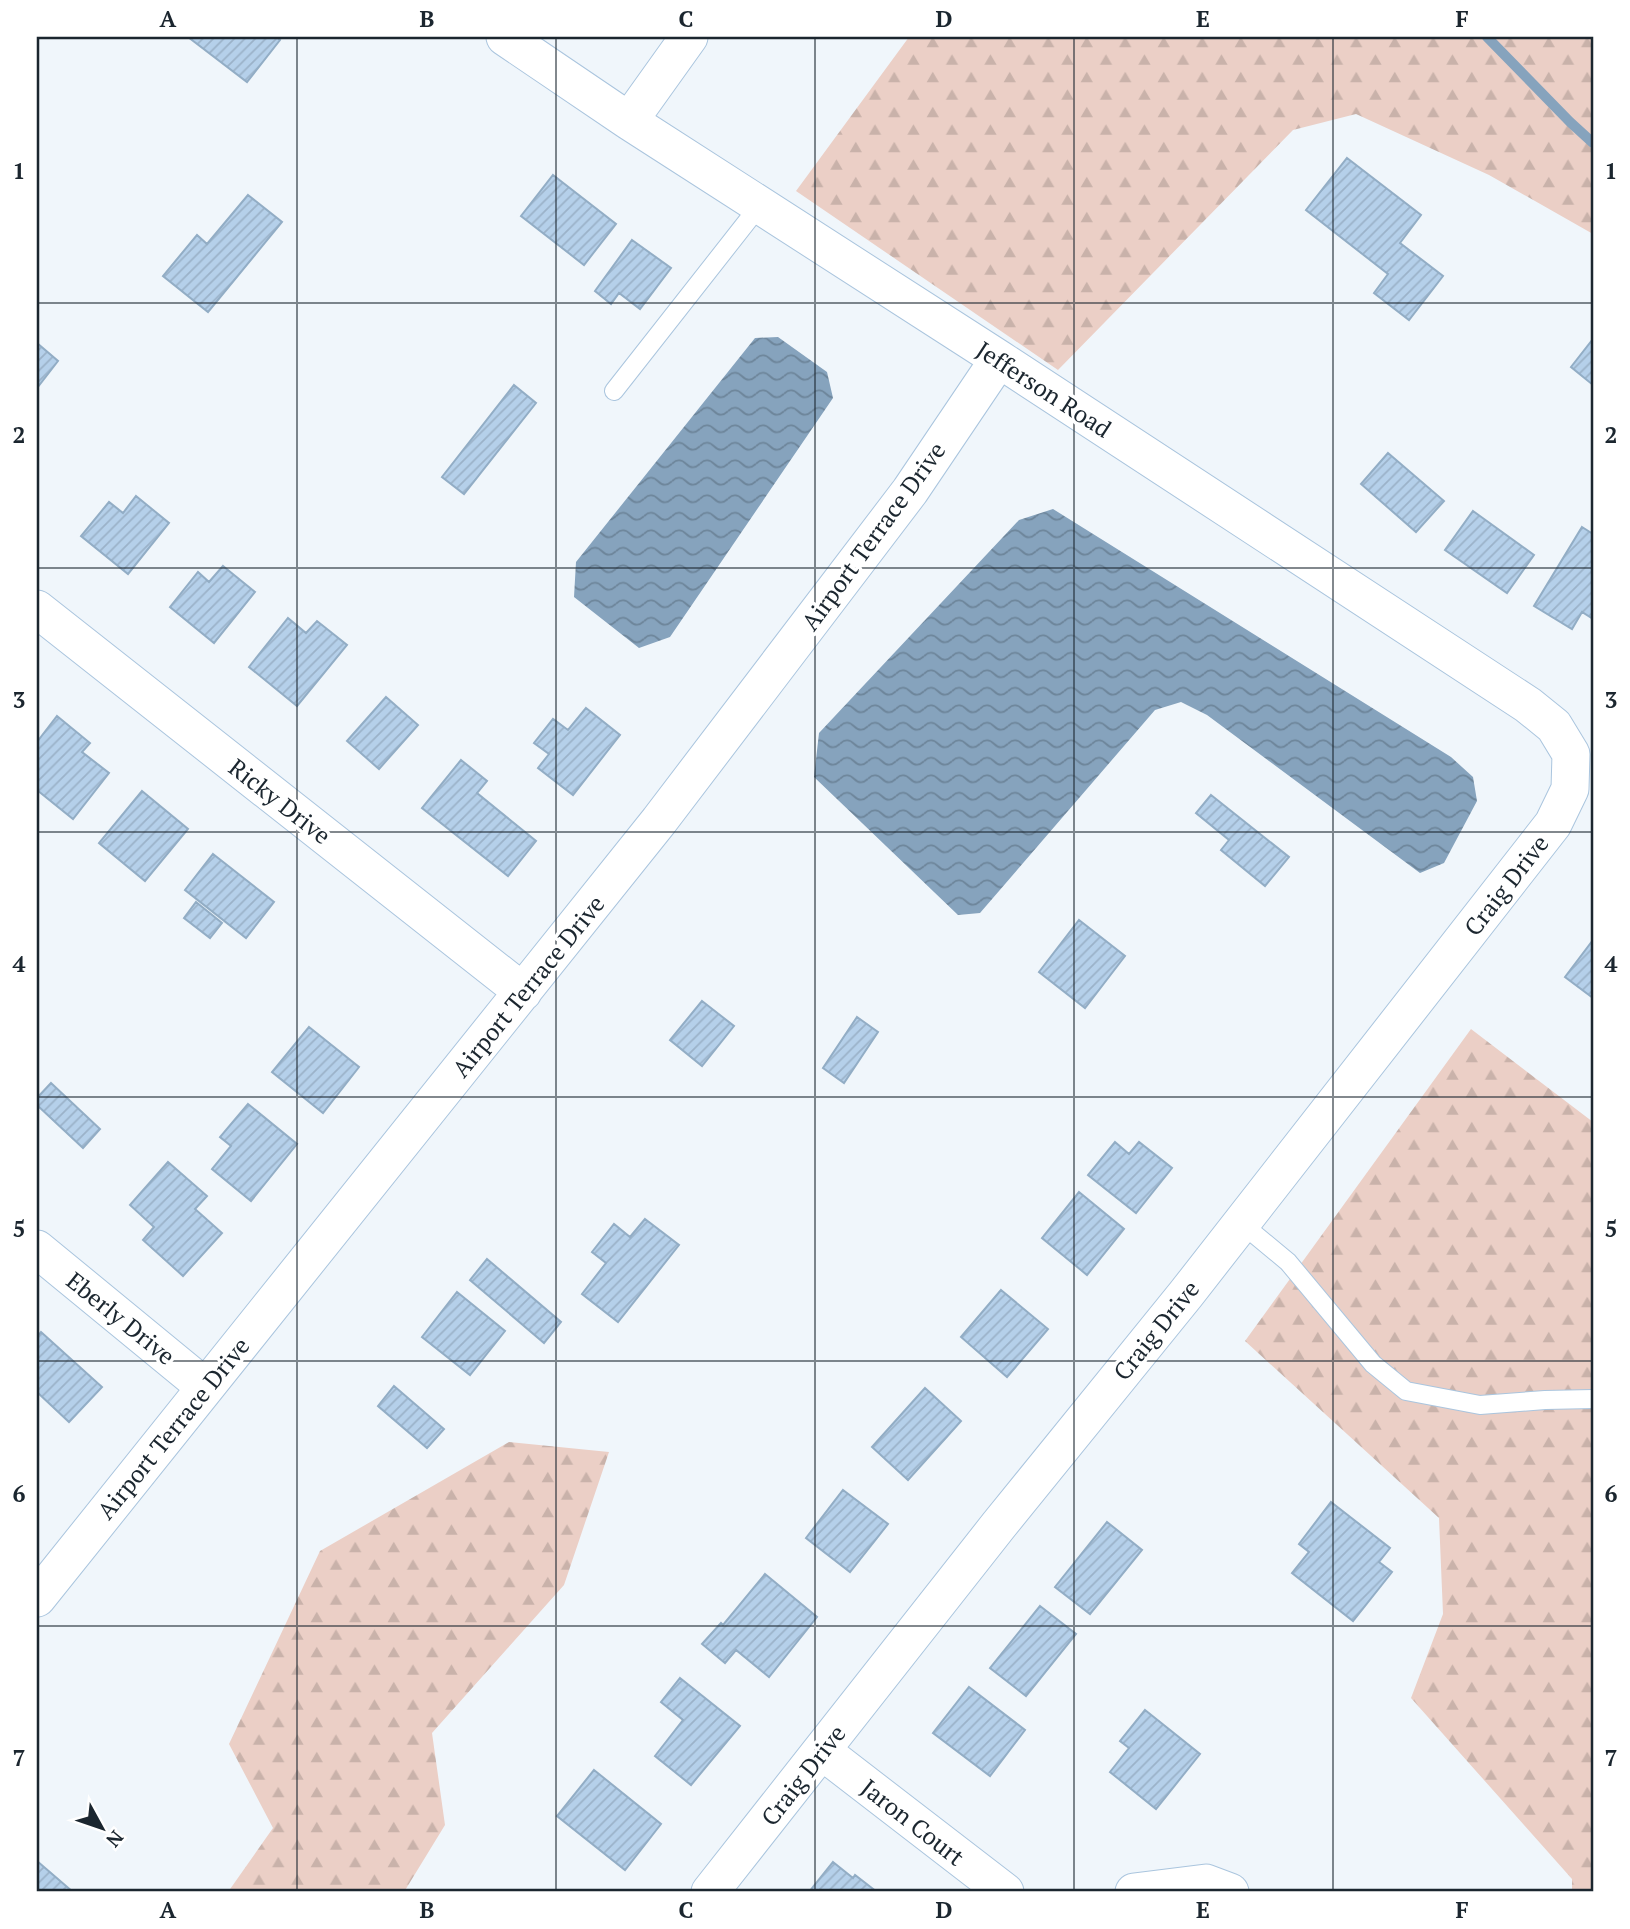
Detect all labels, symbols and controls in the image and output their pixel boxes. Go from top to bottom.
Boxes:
text: A [160,3,177,34]
text: B [420,3,435,34]
text: C [679,3,694,34]
text: D [936,3,953,34]
text: E [1196,3,1210,34]
text: F [1455,3,1469,34]
text: 1 [13,155,26,186]
text: 1 [1605,155,1618,186]
street label: Jefferson Road [970,333,1118,445]
text: 2 [13,419,26,450]
text: 2 [1605,419,1618,450]
street label: Airport Terrace Drive [794,435,952,637]
text: 3 [13,684,26,715]
text: 3 [1605,684,1618,715]
street label: Ricky Drive [222,751,338,851]
street label: Craig Drive [1457,828,1555,942]
street label: Airport Terrace Drive [445,888,611,1084]
text: 4 [13,948,26,979]
text: 4 [1605,948,1618,979]
text: 5 [13,1213,26,1244]
text: 5 [1605,1213,1618,1244]
street label: Eberly Drive [60,1264,182,1372]
street label: Craig Drive [1106,1273,1206,1387]
street label: Airport Terrace Drive [90,1330,256,1526]
text: 6 [13,1478,26,1509]
text: 6 [1605,1478,1618,1509]
street label: Craig Drive [754,1718,852,1832]
text: 7 [13,1742,26,1773]
text: 7 [1605,1742,1618,1773]
street label: Jaron Court [855,1772,971,1873]
north arrow [66,1792,136,1862]
text: N [101,1826,130,1853]
text: A [160,1894,177,1925]
text: B [420,1894,435,1925]
text: C [679,1894,694,1925]
text: D [936,1894,953,1925]
text: E [1196,1894,1210,1925]
text: F [1455,1894,1469,1925]

